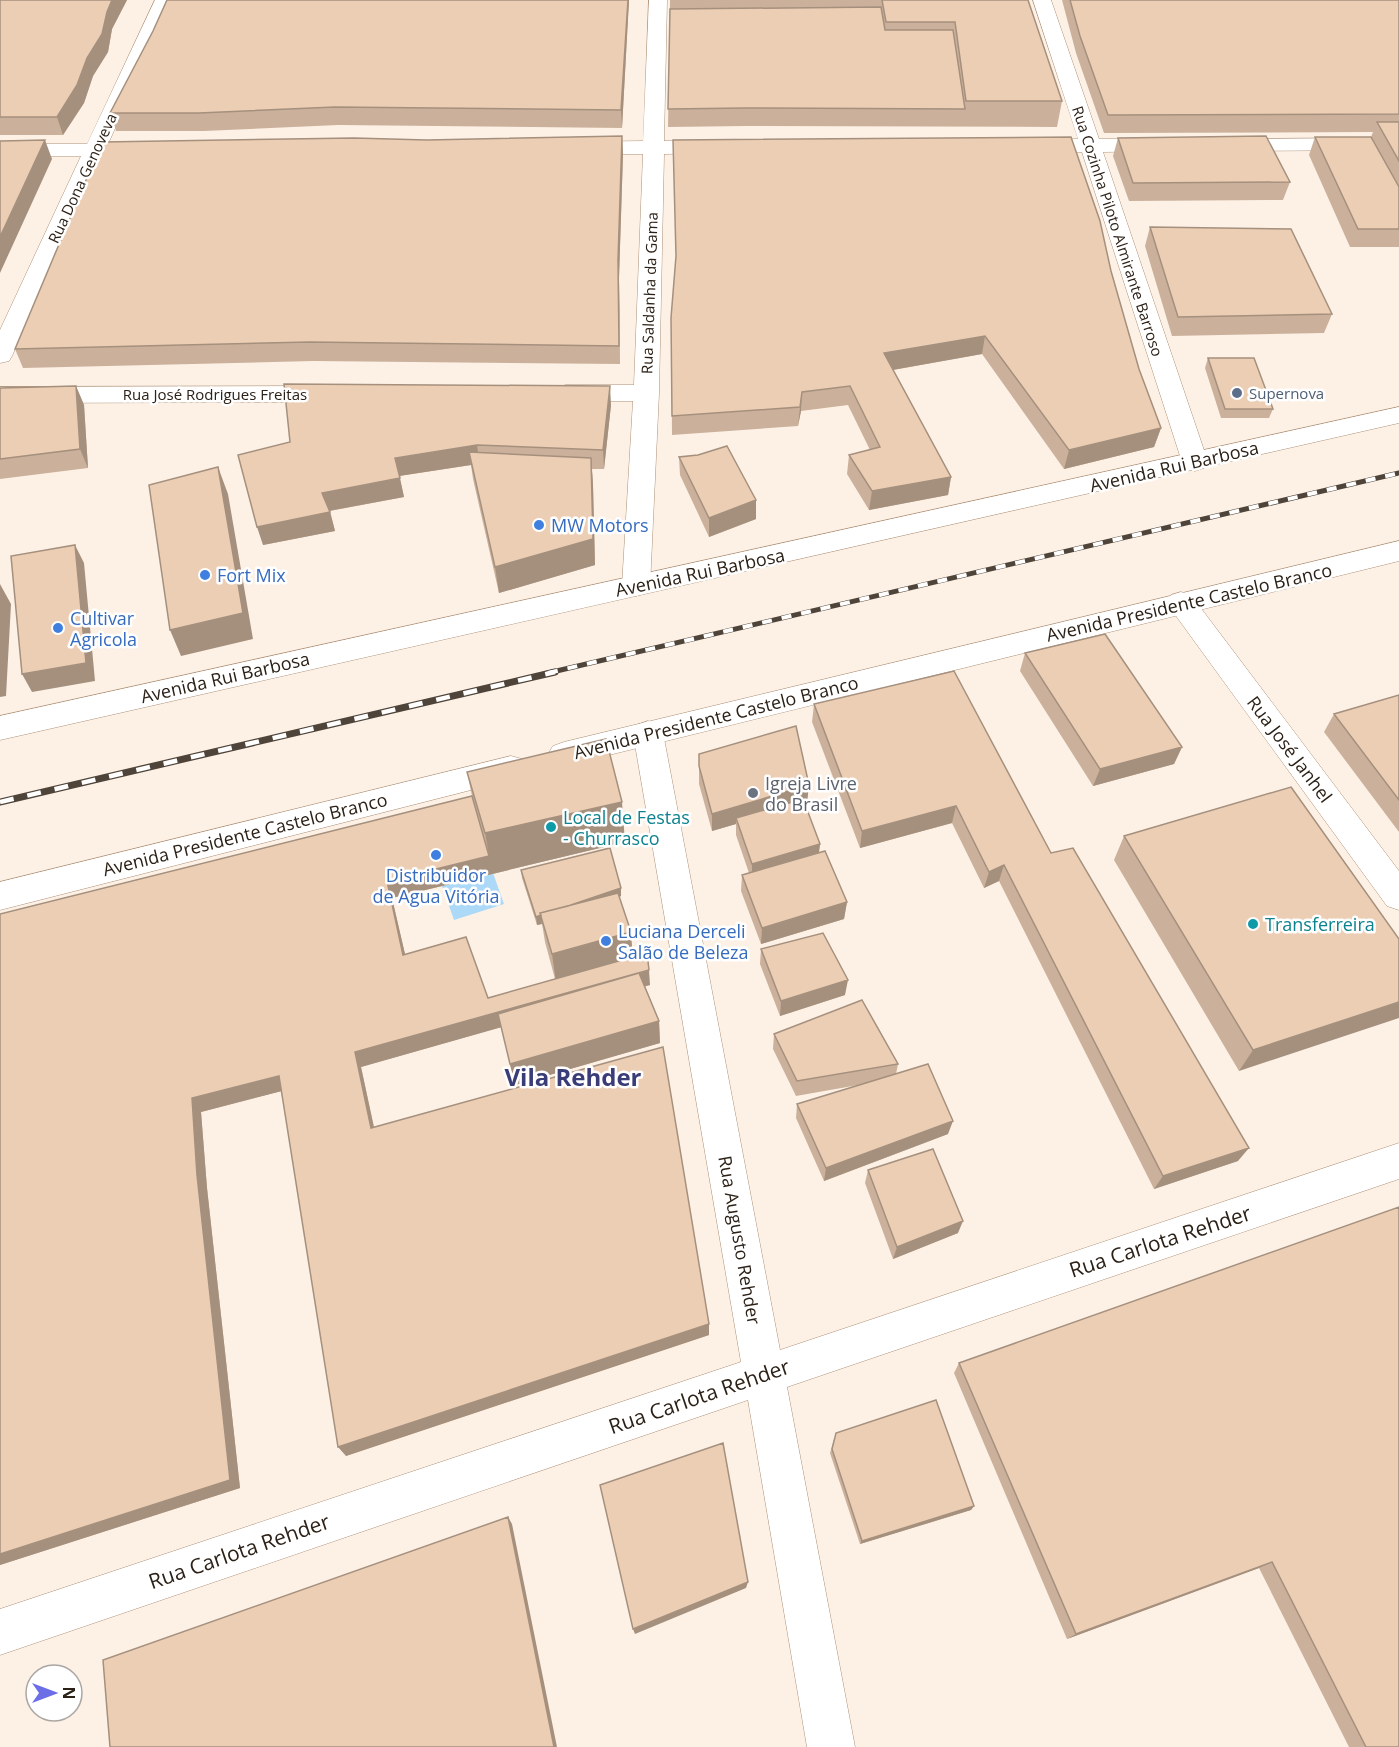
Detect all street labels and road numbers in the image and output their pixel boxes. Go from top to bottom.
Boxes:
street label: Rua Cozinha Piloto Almirante Barroso [1068,103,1168,359]
street label: Rua Dona Genoveva [43,110,121,246]
street label: Rua Saldanha da Gama [636,212,662,374]
street label: Rua José Rodrigues Freitas [123,384,307,404]
street label: Avenida Rui Barbosa [1087,435,1261,497]
street label: Avenida Rui Barbosa [613,542,787,602]
street label: Avenida Presidente Castelo Branco [1044,557,1334,647]
street label: Avenida Rui Barbosa [138,646,312,708]
street label: Avenida Presidente Castelo Branco [571,670,861,764]
street label: Rua José Janhel [1242,691,1338,807]
street label: Avenida Presidente Castelo Branco [100,787,390,881]
street label: Rua Augusto Rehder [713,1154,767,1327]
street label: Rua Carlota Rehder [1065,1198,1255,1284]
street label: Rua Carlota Rehder [605,1352,794,1440]
street label: Rua Carlota Rehder [145,1507,334,1595]

